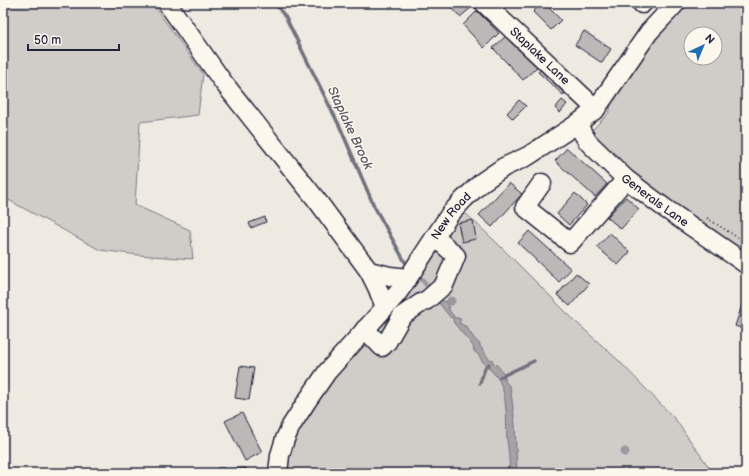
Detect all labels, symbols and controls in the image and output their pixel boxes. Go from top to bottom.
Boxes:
street label: Staplake Lane [507,24,573,88]
scale bar [28,26,119,52]
north arrow [683,26,723,66]
text: N [702,32,717,47]
text: 50 m [34,33,61,48]
water label: Staplake Brook [324,84,376,173]
street label: Generals Lane [618,170,692,230]
street label: New Road [428,189,474,242]

